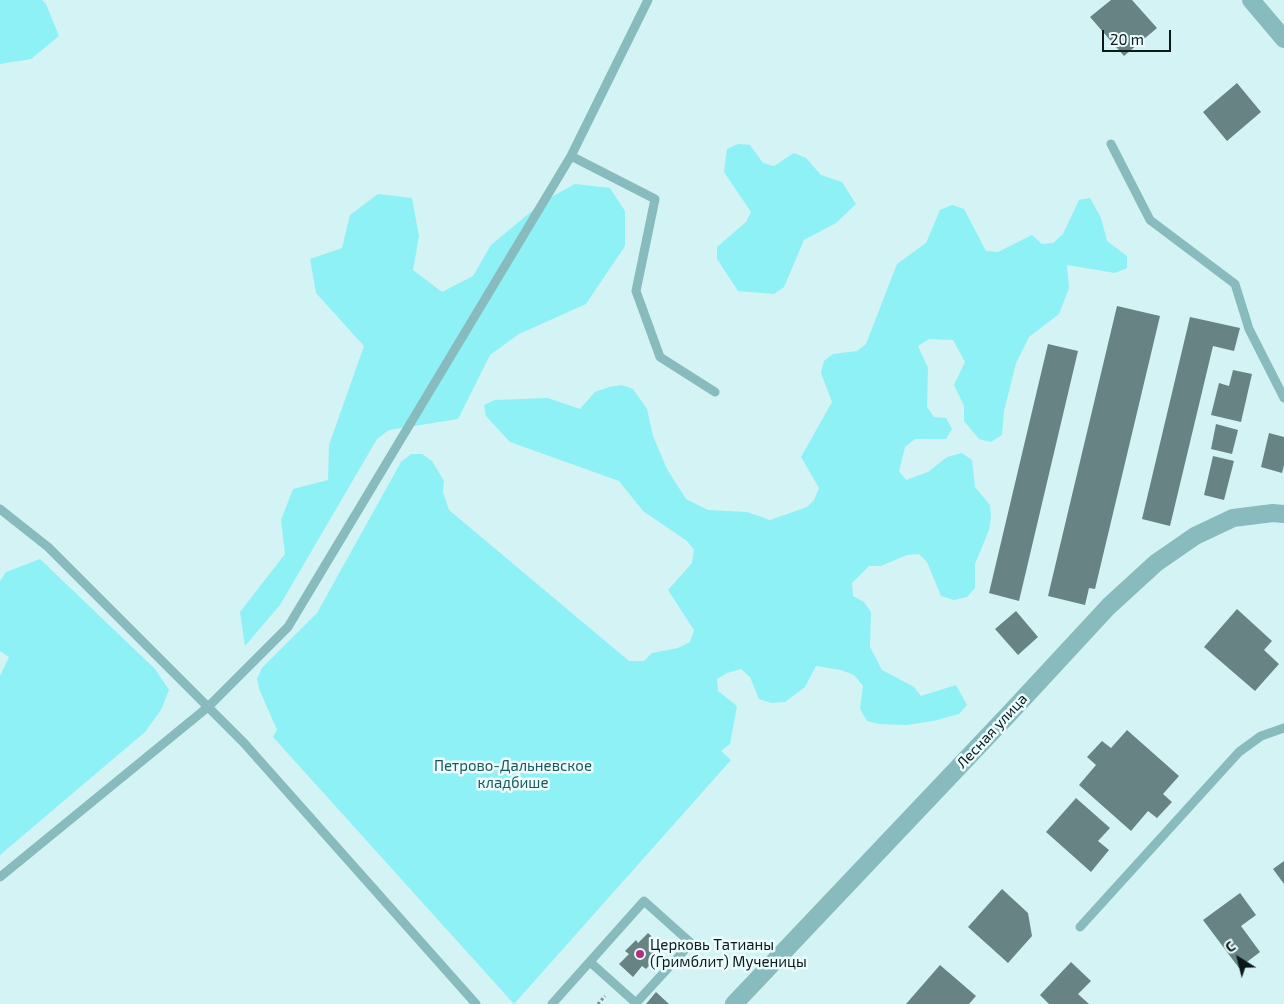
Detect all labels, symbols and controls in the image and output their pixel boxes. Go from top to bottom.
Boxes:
scale bar [1104,20,1173,52]
text: 20 m [1110,30,1144,48]
street label: Лесная улица [953,690,1031,772]
park label: Петрово-Дальневское кладбише [434,757,592,792]
north arrow [1214,934,1264,984]
place label: Церковь Татианы (Гримблит) Мученицы [650,936,807,971]
text: С [1222,937,1238,956]
marker: Церковь Татианы (Гримблит) Мученицы [634,948,646,960]

